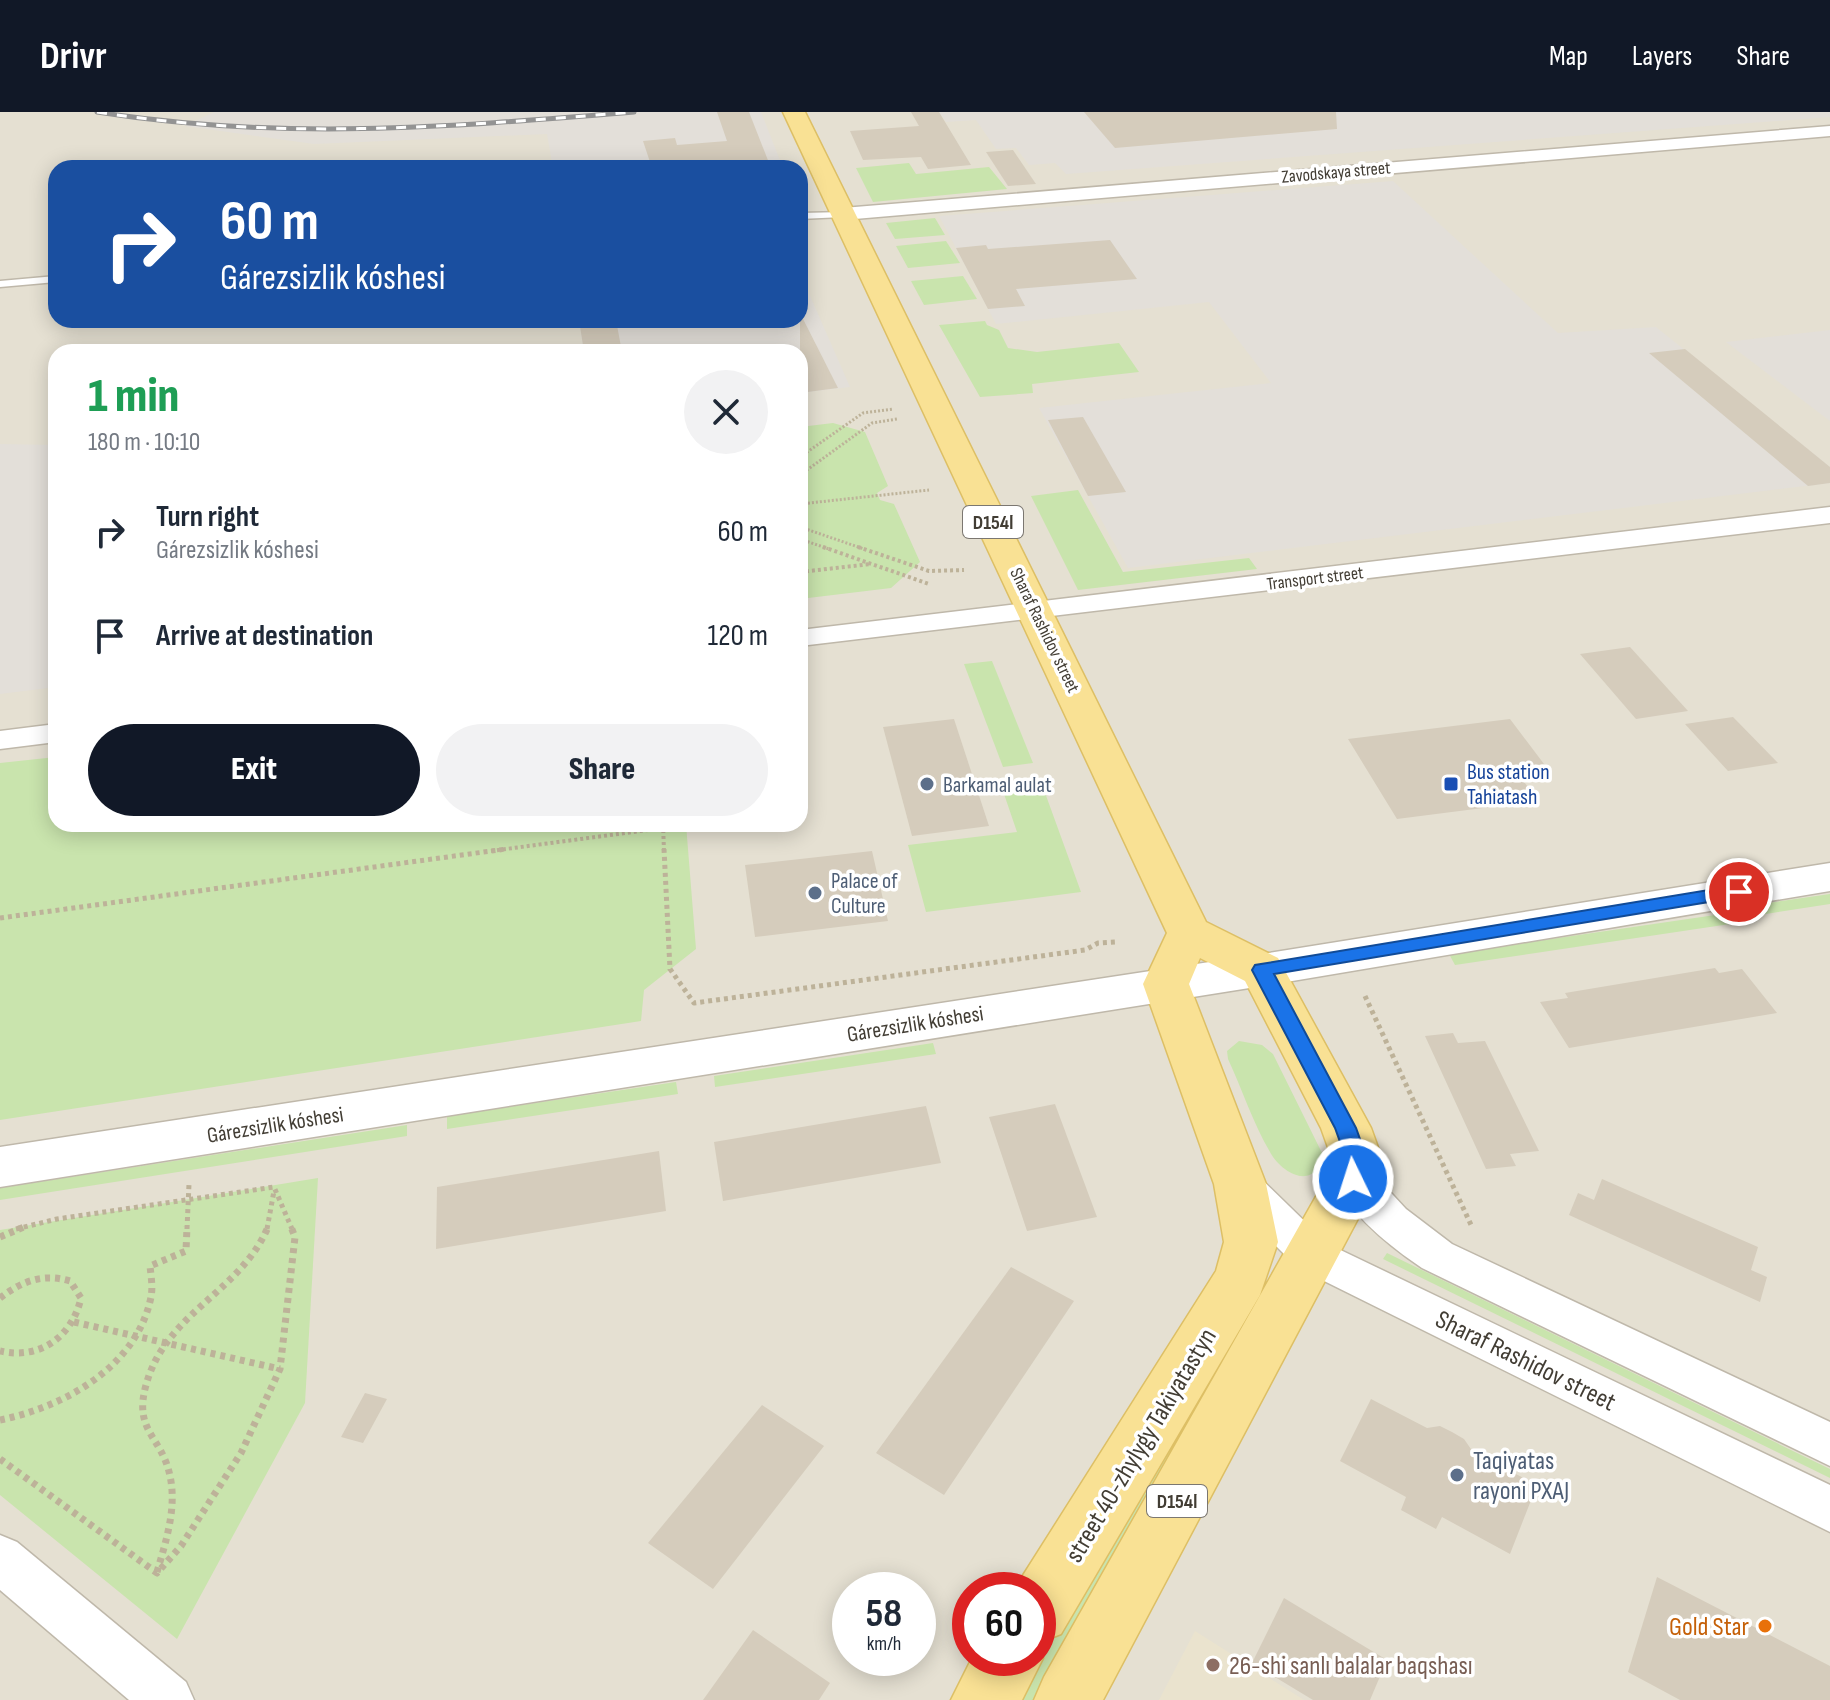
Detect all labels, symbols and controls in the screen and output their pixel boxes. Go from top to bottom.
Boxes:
text: Drivr [40,34,107,79]
text: Map [1549,40,1588,73]
text: Layers [1632,40,1692,73]
text: Share [1736,40,1790,73]
street label: Zavodskaya street [1281,157,1392,188]
text: 60 m [220,189,319,256]
icon: right [88,192,192,296]
text: Gárezsizlik kóshesi [220,257,446,300]
text: 1 min [88,368,179,425]
button: close [684,370,768,454]
text: 180 m · 10:10 [88,427,200,458]
text: Turn right [156,499,259,535]
road number: D154l [963,506,1023,538]
icon: right [88,510,132,554]
text: 60 m [717,514,768,550]
text: Gárezsizlik kóshesi [156,535,319,566]
street label: Transport street [1265,562,1365,595]
street label: Sharaf Rashidov street [1005,564,1084,696]
icon: arrive [88,614,132,658]
text: Arrive at destination [156,618,373,654]
text: 120 m [707,618,768,654]
button: Exit [88,724,420,816]
button: Share [436,724,768,816]
place label: Bus station Tahiatash [1467,759,1550,811]
place label: Barkamal aulat [943,772,1052,799]
marker: Barkamal aulat [918,775,936,793]
marker: Bus station Tahiatash [1442,775,1460,793]
pin [1705,858,1773,926]
place label: Palace of Culture [831,868,898,920]
icon: arrive [1717,870,1761,914]
marker: Palace of Culture [806,884,824,902]
street label: Gárezsizlik kóshesi [845,1000,985,1049]
street label: Gárezsizlik kóshesi [205,1101,345,1150]
position arrow [1311,1137,1395,1221]
street label: Sharaf Rashidov street [1430,1304,1621,1418]
street label: street 40-zhylygy Takiyatastyn [1059,1323,1223,1568]
place label: Taqiyatas rayoni PXAJ [1473,1446,1569,1507]
marker: Taqiyatas rayoni PXAJ [1448,1466,1466,1484]
road number: D154l [1147,1485,1207,1517]
speed limit sign: 60 [952,1572,1056,1676]
text: 58 [866,1590,902,1638]
place label: Gold Star [1669,1612,1750,1643]
marker: Gold Star [1756,1617,1774,1635]
text: km/h [867,1632,901,1656]
place label: 26-shi sanlı balalar baqshası [1229,1651,1473,1682]
marker: 26-shi sanlı balalar baqshası [1204,1656,1222,1674]

